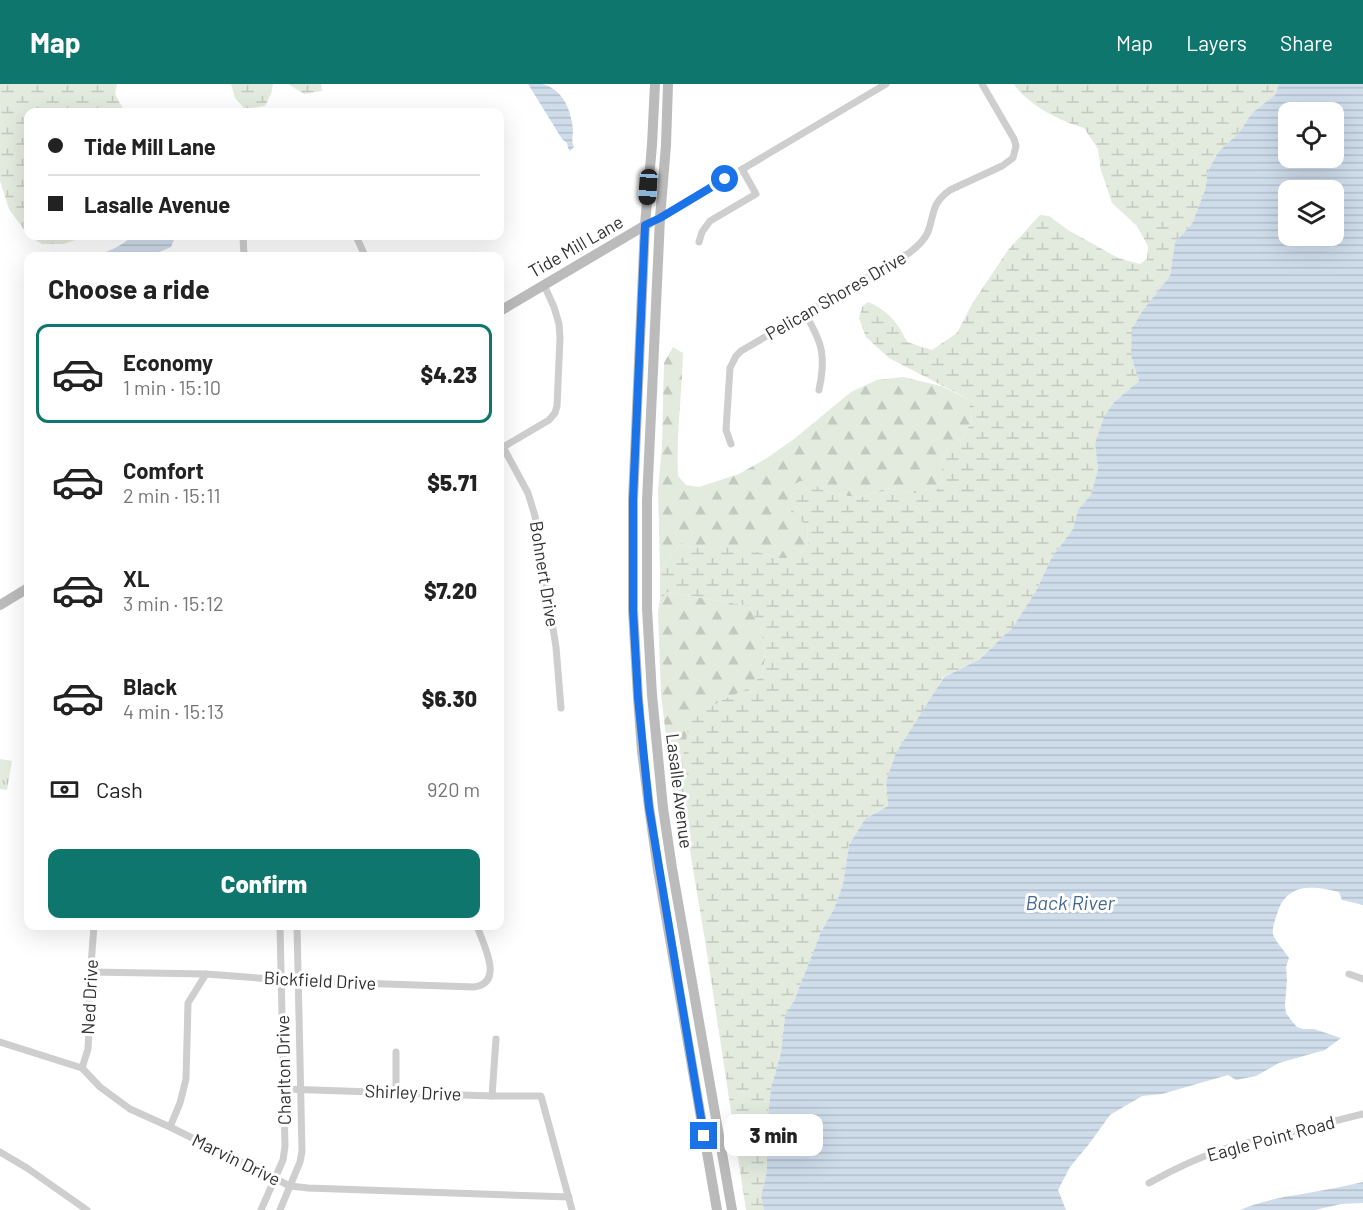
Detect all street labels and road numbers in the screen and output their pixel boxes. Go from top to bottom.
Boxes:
street label: Tide Mill Lane [524,210,627,282]
street label: Pelican Shores Drive [761,246,910,344]
street label: Bohnert Drive [526,519,564,628]
street label: Lasalle Avenue [662,732,698,850]
street label: Ned Drive [76,959,102,1035]
street label: Bickfield Drive [263,966,377,994]
street label: Charlton Drive [271,1015,295,1125]
street label: Shirley Drive [364,1079,462,1105]
street label: Eagle Point Road [1204,1110,1337,1166]
street label: Marvin Drive [189,1128,284,1190]

